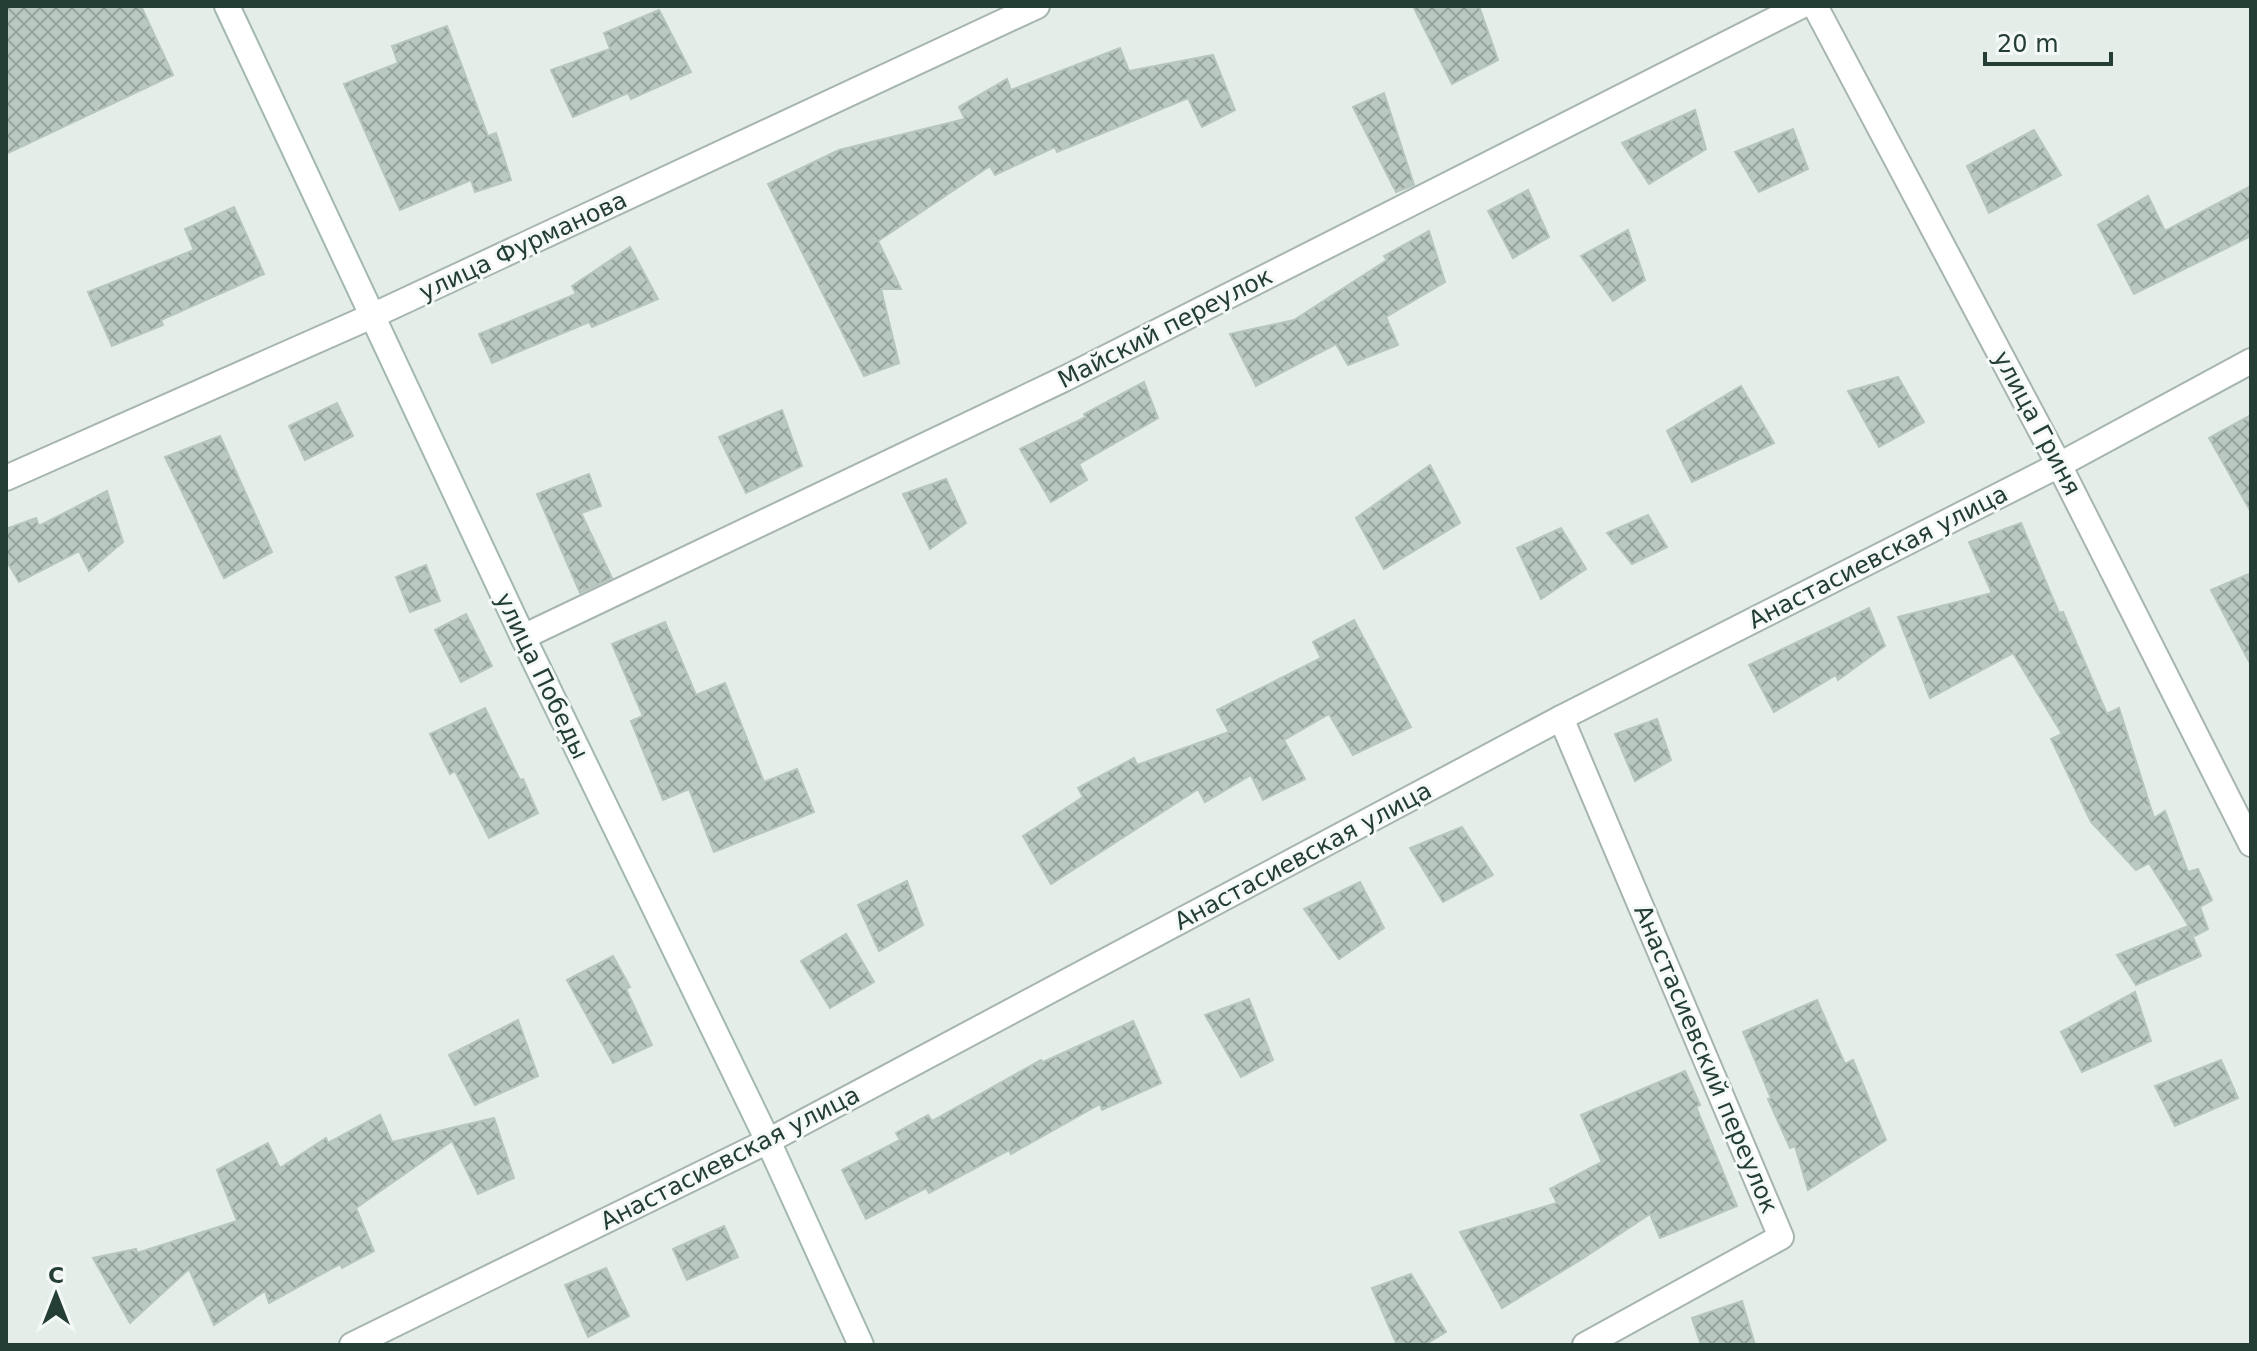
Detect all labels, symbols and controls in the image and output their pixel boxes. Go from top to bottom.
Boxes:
scale bar [1985,16,2111,66]
text: 20 m [1997,30,2059,58]
street label: улица Фурманова [415,186,631,306]
street label: Майский переулок [1053,262,1277,394]
street label: улица Гриня [1987,346,2087,500]
street label: Анастасиевская улица [1744,479,2012,635]
street label: улица Победы [490,588,594,764]
street label: Анастасиевская улица [1170,776,1436,936]
street label: Анастасиевский переулок [1628,901,1784,1217]
street label: Анастасиевская улица [596,1080,864,1236]
north arrow [16,1255,96,1335]
text: С [48,1263,64,1288]

